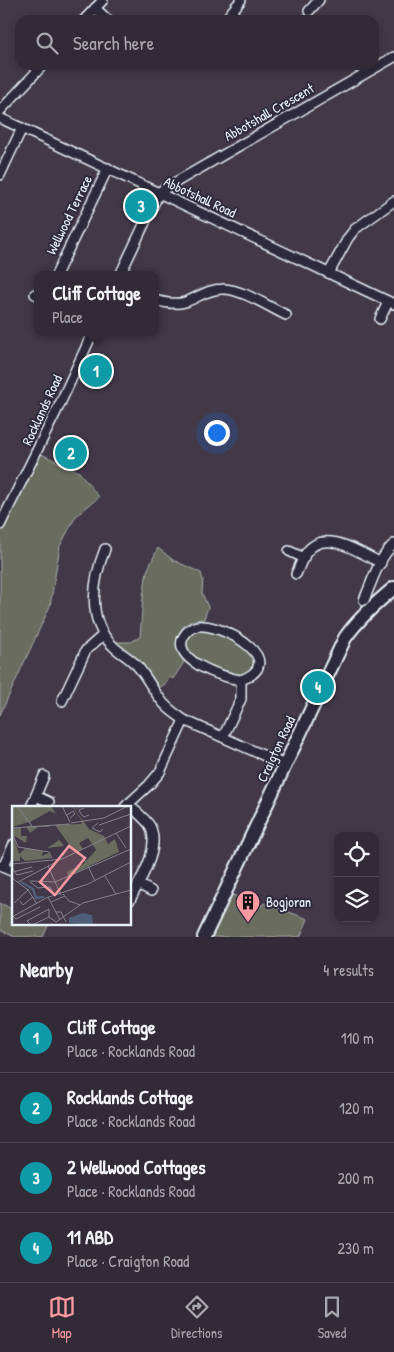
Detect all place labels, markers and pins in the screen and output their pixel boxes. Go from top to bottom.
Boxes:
pin: 3 [125,187,157,225]
pin: 1 [80,352,112,390]
pin: 2 [55,434,87,472]
pin: 4 [302,668,334,706]
building icon: Bogjoran [235,889,261,923]
place label: Bogjoran [266,892,311,912]

